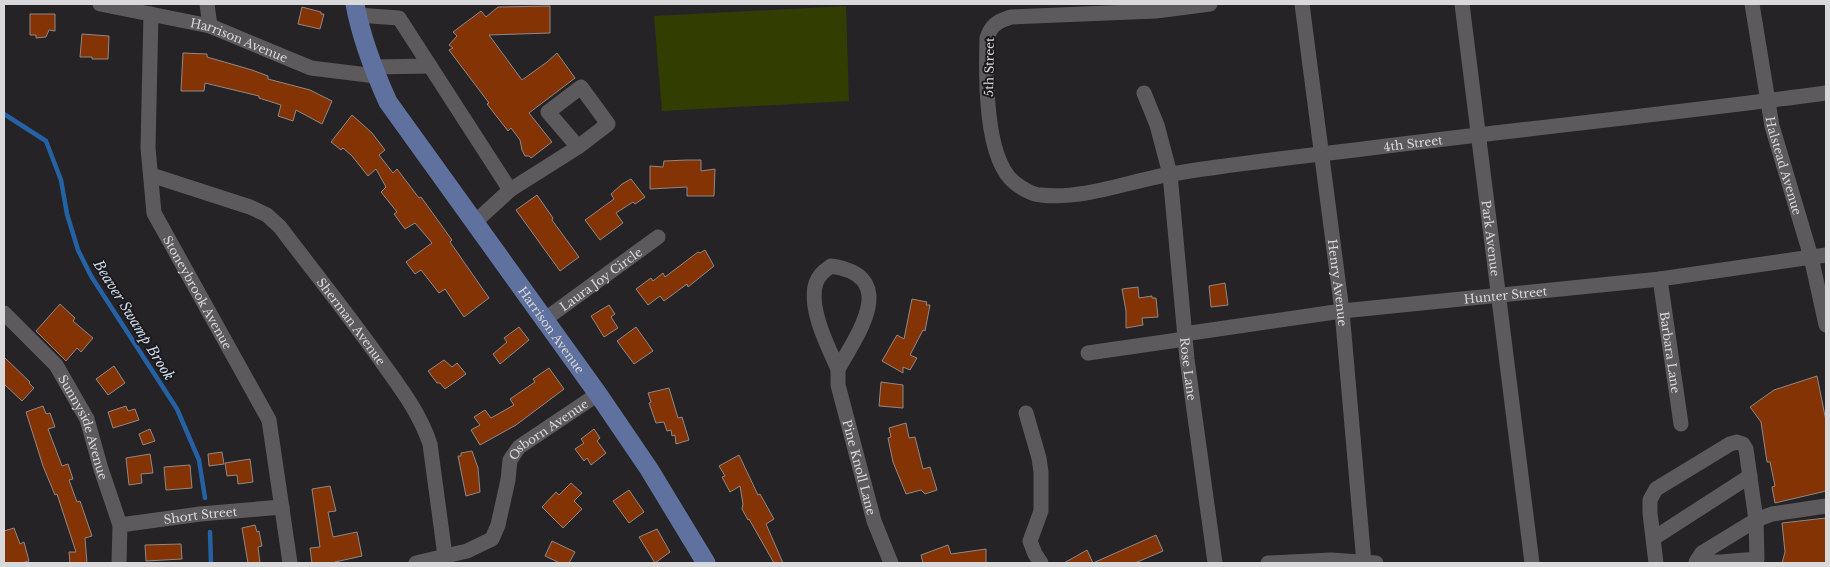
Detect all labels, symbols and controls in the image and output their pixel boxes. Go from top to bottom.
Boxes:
street label: Harrison Avenue [189,15,290,65]
street label: 5th Street [981,37,997,97]
street label: Halstead Avenue [1763,115,1806,217]
street label: 4th Street [1383,132,1444,154]
street label: Park Avenue [1479,199,1504,277]
street label: Stoneybrook Avenue [160,233,236,352]
street label: Henry Avenue [1325,238,1351,327]
street label: Laura Joy Circle [556,244,645,314]
water label: Beaver Swamp Brook [89,256,178,384]
street label: Sherman Avenue [314,275,389,368]
street label: Harrison Avenue [515,283,588,376]
street label: Hunter Street [1463,283,1548,306]
street label: Barbara Lane [1657,310,1684,394]
street label: Rose Lane [1178,337,1200,402]
street label: Sunnyside Avenue [55,372,112,482]
street label: Osborn Avenue [505,395,591,463]
street label: Pine Knoll Lane [840,418,880,517]
street label: Short Street [163,503,238,526]

